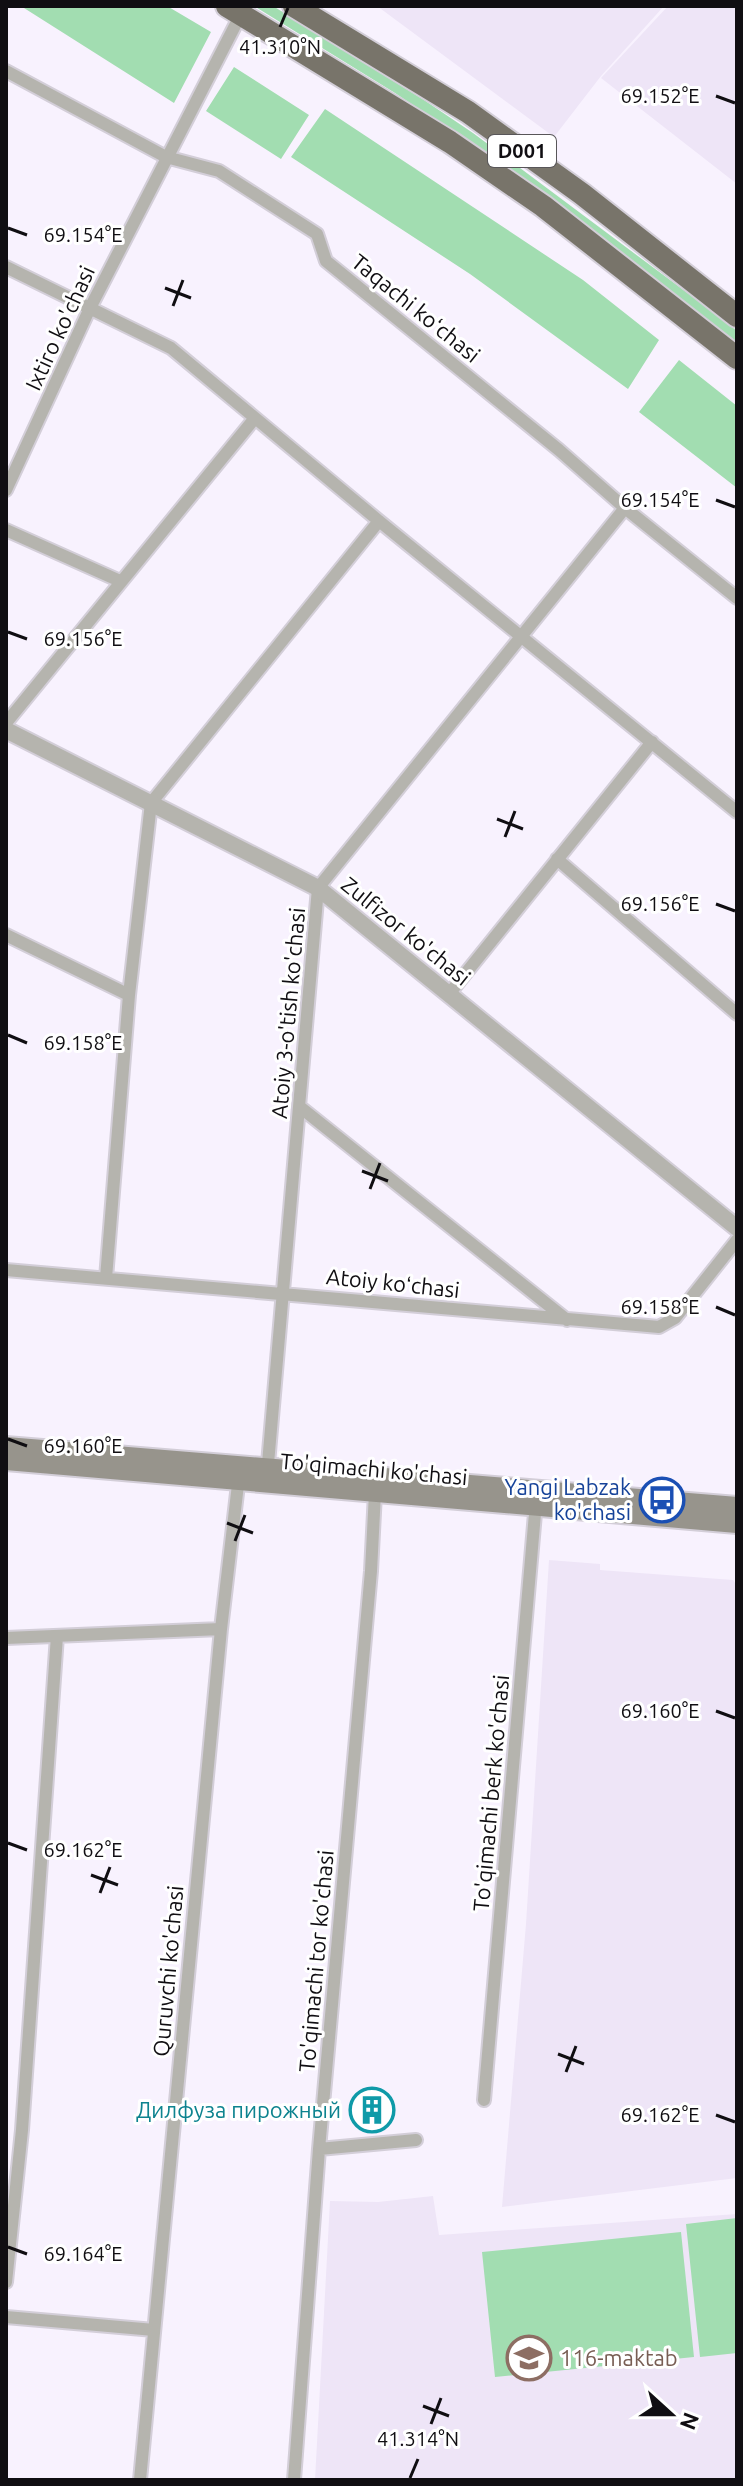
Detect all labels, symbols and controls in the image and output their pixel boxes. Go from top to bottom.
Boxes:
text: 41.310°N [239,35,321,58]
text: 69.152°E [621,84,700,107]
road number: D001 [488,135,556,167]
text: 69.154°E [44,223,123,246]
street label: Taqachi koʻchasi [347,248,485,367]
street label: Ixtiro ko'chasi [20,262,99,394]
text: 69.154°E [621,488,700,511]
text: 69.156°E [44,627,123,650]
street label: Zulfizor ko'chasi [337,871,476,990]
text: 69.156°E [621,892,700,915]
street label: Atoiy 3-o'tish ko'chasi [266,906,309,1120]
text: 69.158°E [44,1031,123,1054]
street label: Atoiy koʻchasi [325,1263,461,1302]
text: 69.158°E [621,1295,700,1318]
text: 69.160°E [44,1434,123,1457]
street label: To'qimachi ko'chasi [279,1448,469,1489]
place label: Yangi Labzak ko'chasi [504,1474,631,1524]
bus stop icon: Yangi Labzak ko'chasi [638,1476,686,1524]
street label: To'qimachi berk ko'chasi [468,1674,513,1912]
text: 69.160°E [621,1699,700,1722]
text: 69.162°E [44,1838,123,1861]
street label: To'qimachi tor ko'chasi [293,1849,338,2073]
street label: Quruvchi ko'chasi [148,1884,187,2058]
building icon: Дилфуза пирожный [348,2086,396,2134]
place label: Дилфуза пирожный [136,2097,341,2122]
text: 69.162°E [621,2103,700,2126]
text: 69.164°E [44,2242,123,2265]
school or university icon: 116-maktab [505,2334,553,2382]
place label: 116-maktab [560,2345,678,2370]
north arrow [631,2374,711,2454]
text: N [676,2409,705,2433]
text: 41.314°N [377,2427,459,2450]

